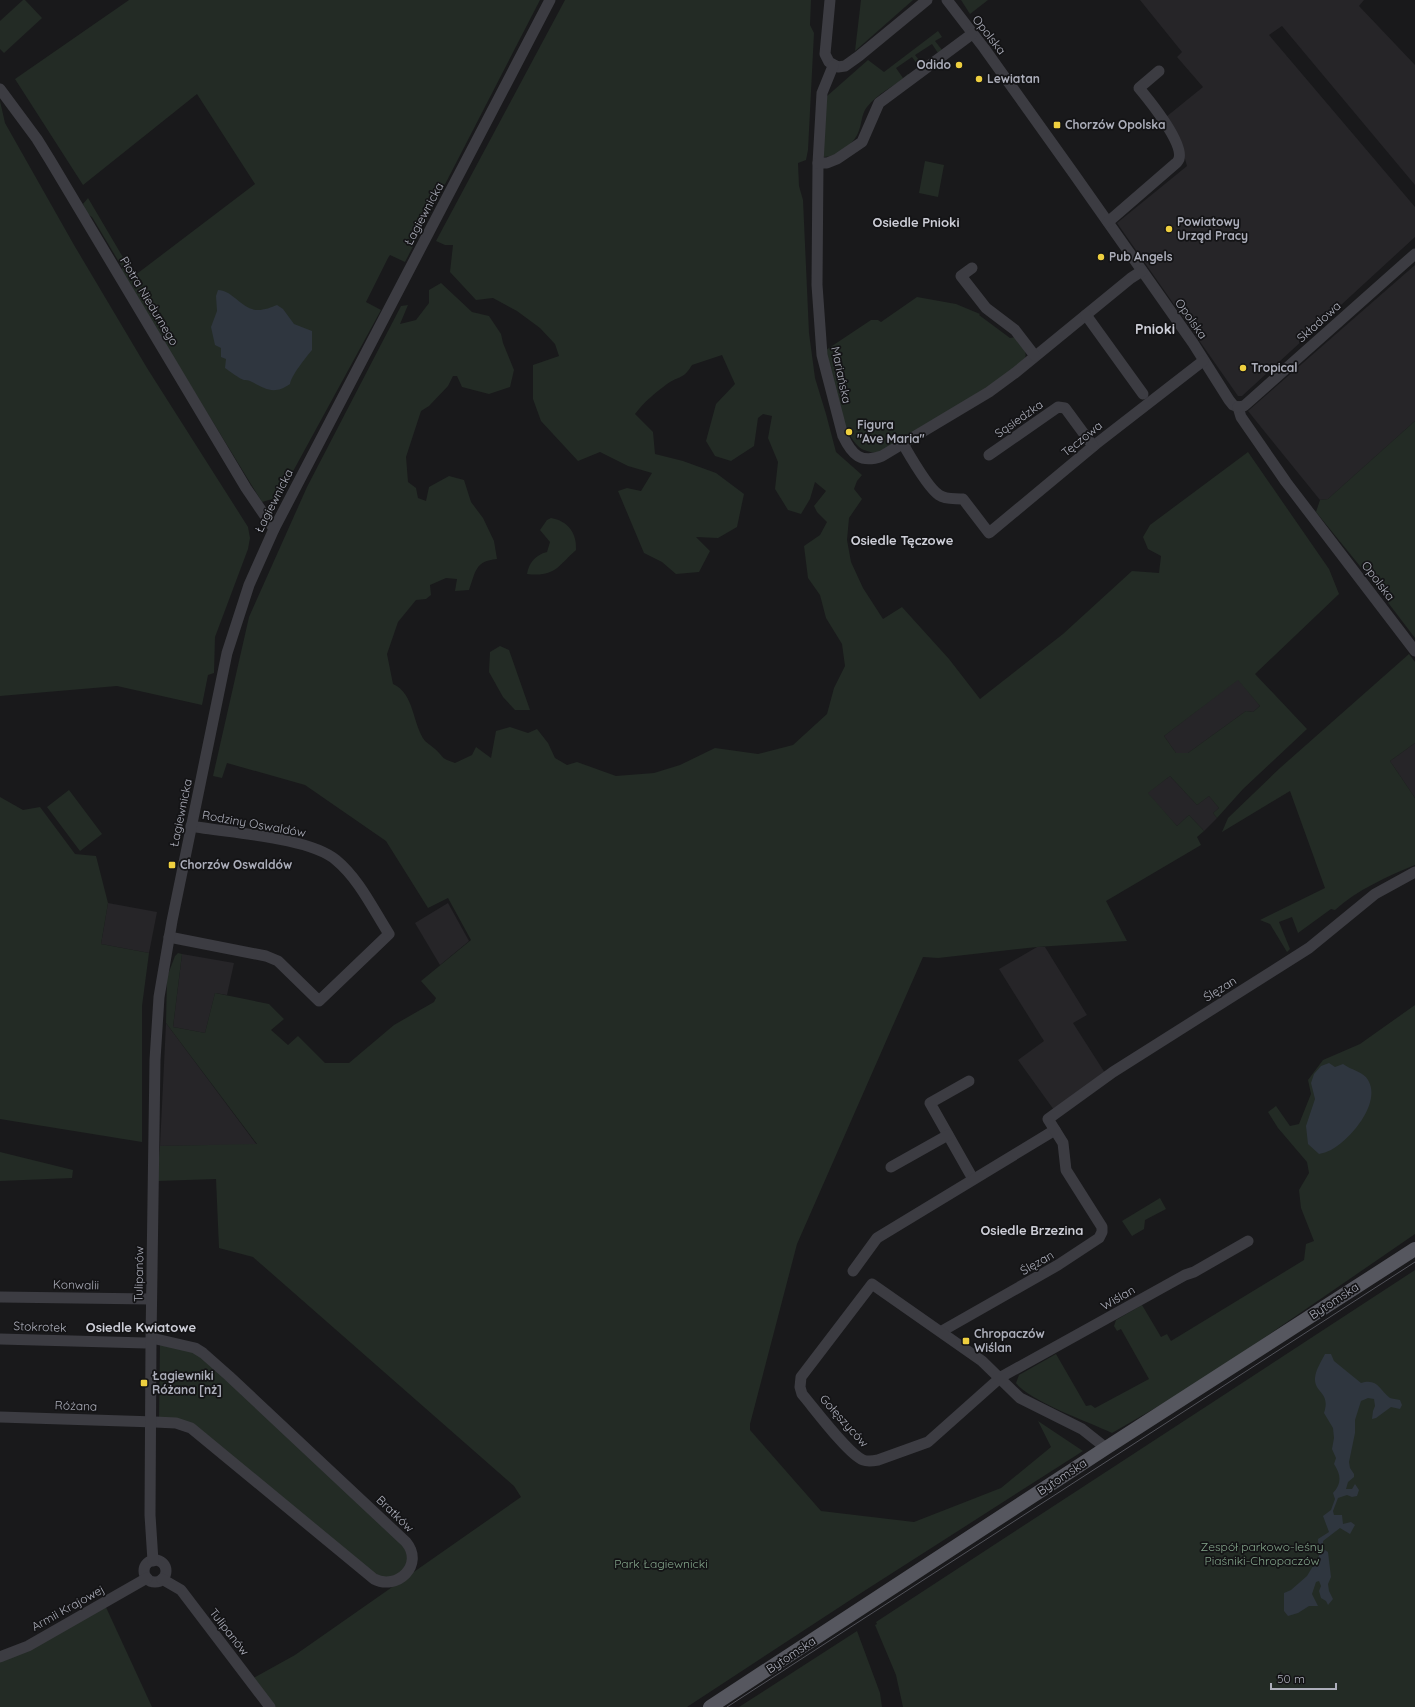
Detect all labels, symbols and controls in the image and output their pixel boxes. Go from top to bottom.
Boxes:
street label: Opolska [969,12,1009,57]
place label: Odido [916,57,951,72]
marker: Odido [954,60,964,70]
place label: Lewiatan [987,71,1040,86]
marker: Lewiatan [974,74,984,84]
place label: Chorzów Opolska [1065,117,1166,132]
marker: Chorzów Opolska [1052,120,1062,130]
street label: Łagiewnicka [401,180,446,248]
district label: Osiedle Pnioki [873,214,959,230]
place label: Powiatowy Urząd Pracy [1177,214,1248,243]
marker: Powiatowy Urząd Pracy [1164,224,1174,234]
place label: Pub Angels [1109,249,1173,264]
marker: Pub Angels [1096,252,1106,262]
street label: Piotra Niedurnego [117,253,182,348]
street label: Opolska [1172,296,1211,342]
street label: Składowa [1294,298,1344,345]
district label: Pnioki [1135,320,1175,338]
street label: Mariańska [828,345,855,405]
place label: Tropical [1251,360,1298,375]
marker: Tropical [1238,363,1248,373]
street label: Sąsiedzka [992,396,1046,441]
place label: Figura "Ave Maria" [857,417,925,446]
street label: Tęczowa [1058,418,1105,460]
marker: Figura "Ave Maria" [844,427,854,437]
street label: Łagiewnicka [251,466,296,535]
district label: Osiedle Tęczowe [851,532,954,548]
street label: Opolska [1359,558,1398,603]
street label: Łagiewnicka [166,777,195,848]
street label: Rodziny Oswaldów [201,807,307,840]
place label: Chorzów Oswaldów [180,857,292,872]
marker: Chorzów Oswaldów [167,860,177,870]
street label: Ślęzan [1200,973,1239,1005]
district label: Osiedle Brzezina [981,1222,1084,1238]
street label: Tulipanów [131,1246,146,1302]
street label: Ślęzan [1017,1247,1056,1278]
street label: Konwalii [53,1277,99,1292]
street label: Bytomska [1306,1279,1361,1322]
street label: Wiślan [1098,1282,1137,1313]
street label: Stokrotek [13,1318,67,1335]
district label: Osiedle Kwiatowe [86,1319,196,1335]
place label: Chropaczów Wiślan [974,1326,1045,1355]
marker: Chropaczów Wiślan [961,1336,971,1346]
place label: Łagiewniki Różana [nż] [152,1368,222,1397]
marker: Łagiewniki Różana [nż] [139,1378,149,1388]
street label: Gołęszyców [817,1391,872,1450]
street label: Różana [55,1397,98,1414]
street label: Bytomska [1034,1455,1089,1498]
street label: Bratków [373,1492,417,1535]
park label: Zespół parkowo-leśny Piaśniki-Chropaczów [1201,1539,1323,1568]
park label: Park Łagiewnicki [614,1556,708,1571]
street label: Armii Krajowej [29,1581,107,1634]
street label: Tulipanów [206,1605,252,1658]
street label: Bytomska [763,1633,818,1676]
scale bar [1271,1665,1336,1691]
text: 50 m [1277,1671,1305,1686]

